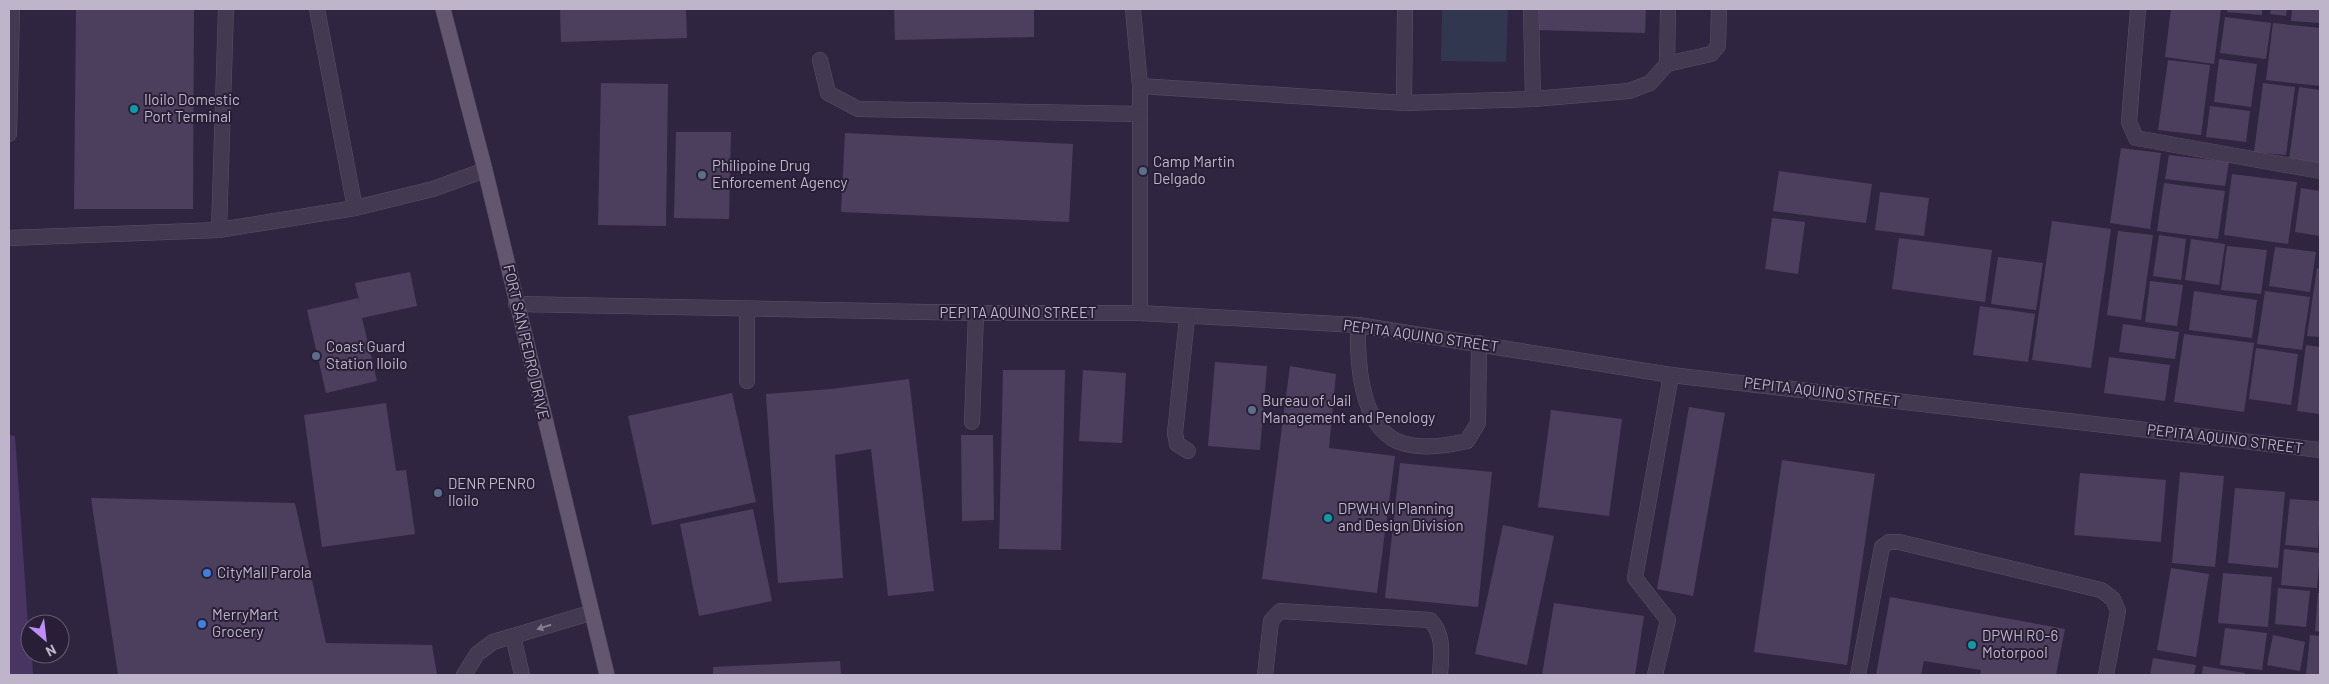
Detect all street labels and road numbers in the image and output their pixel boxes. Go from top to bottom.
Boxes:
street label: FORT SAN PEDRO DRIVE [500,263,554,421]
street label: PEPITA AQUINO STREET [939,303,1097,321]
street label: PEPITA AQUINO STREET [1342,315,1500,355]
street label: PEPITA AQUINO STREET [1743,373,1901,410]
street label: PEPITA AQUINO STREET [2146,420,2304,457]

